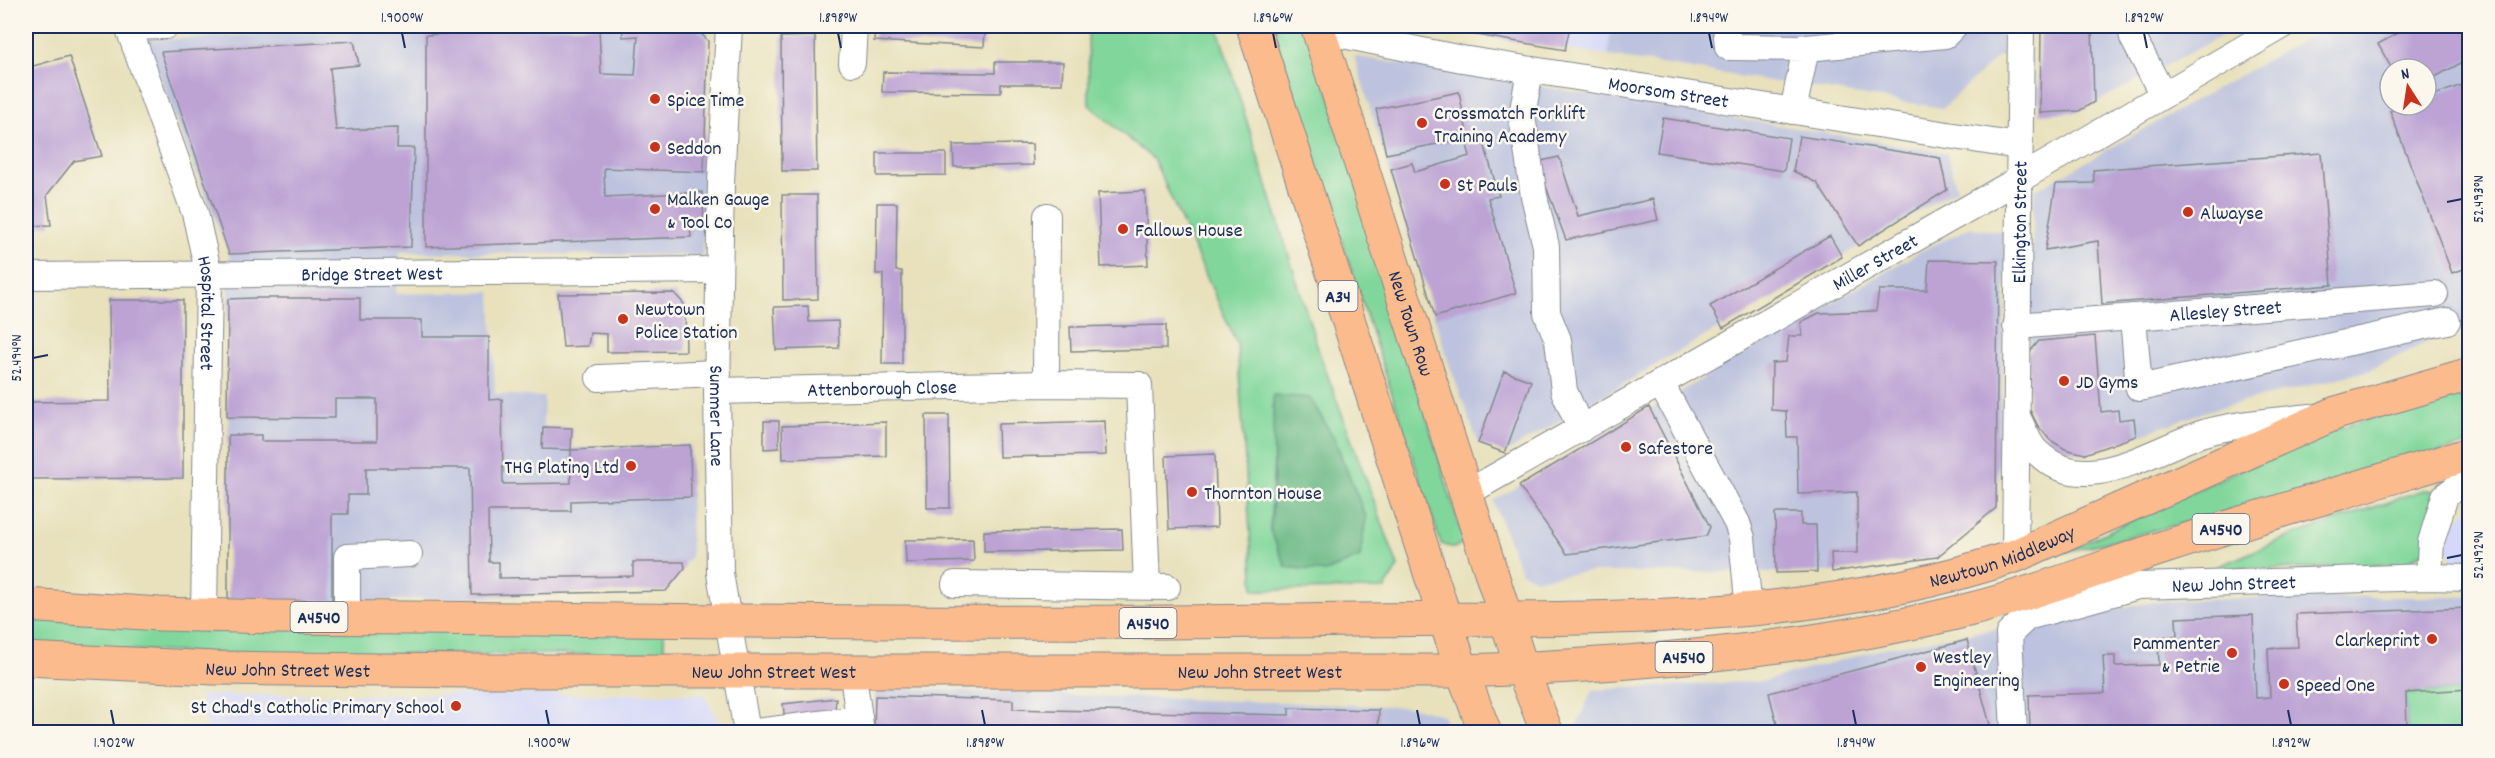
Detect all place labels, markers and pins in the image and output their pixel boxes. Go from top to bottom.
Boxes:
place label: Spice Time [667,88,745,116]
marker: Spice Time [648,92,662,106]
place label: Crossmatch Forklift Training Academy [1434,101,1586,152]
marker: Crossmatch Forklift Training Academy [1415,116,1429,130]
place label: Seddon [667,136,722,164]
marker: Seddon [648,140,662,154]
place label: St Pauls [1457,173,1518,201]
marker: St Pauls [1438,177,1452,191]
place label: Malken Gauge & Tool Co [667,187,770,238]
place label: Alwayse [2200,201,2263,229]
marker: Malken Gauge & Tool Co [648,202,662,216]
marker: Alwayse [2181,205,2195,219]
place label: Fallows House [1135,218,1243,246]
marker: Fallows House [1116,222,1130,236]
place label: Newtown Police Station [635,297,738,348]
marker: Newtown Police Station [616,312,630,326]
place label: JD Gyms [2076,370,2139,398]
marker: JD Gyms [2057,374,2071,388]
place label: Safestore [1638,436,1713,464]
marker: Safestore [1619,440,1633,454]
place label: THG Plating Ltd [504,455,619,483]
marker: THG Plating Ltd [624,459,638,473]
place label: Thornton House [1204,481,1322,509]
marker: Thornton House [1185,485,1199,499]
place label: Clarkeprint [2335,628,2420,656]
place label: Pammenter & Petrie [2132,631,2221,682]
marker: Clarkeprint [2425,632,2439,646]
place label: Westley Engineering [1933,645,2020,696]
marker: Pammenter & Petrie [2225,646,2239,660]
marker: Westley Engineering [1914,660,1928,674]
place label: Speed One [2296,673,2375,701]
marker: Speed One [2277,677,2291,691]
place label: St Chad's Catholic Primary School [191,695,444,723]
marker: St Chad's Catholic Primary School [449,699,463,713]

